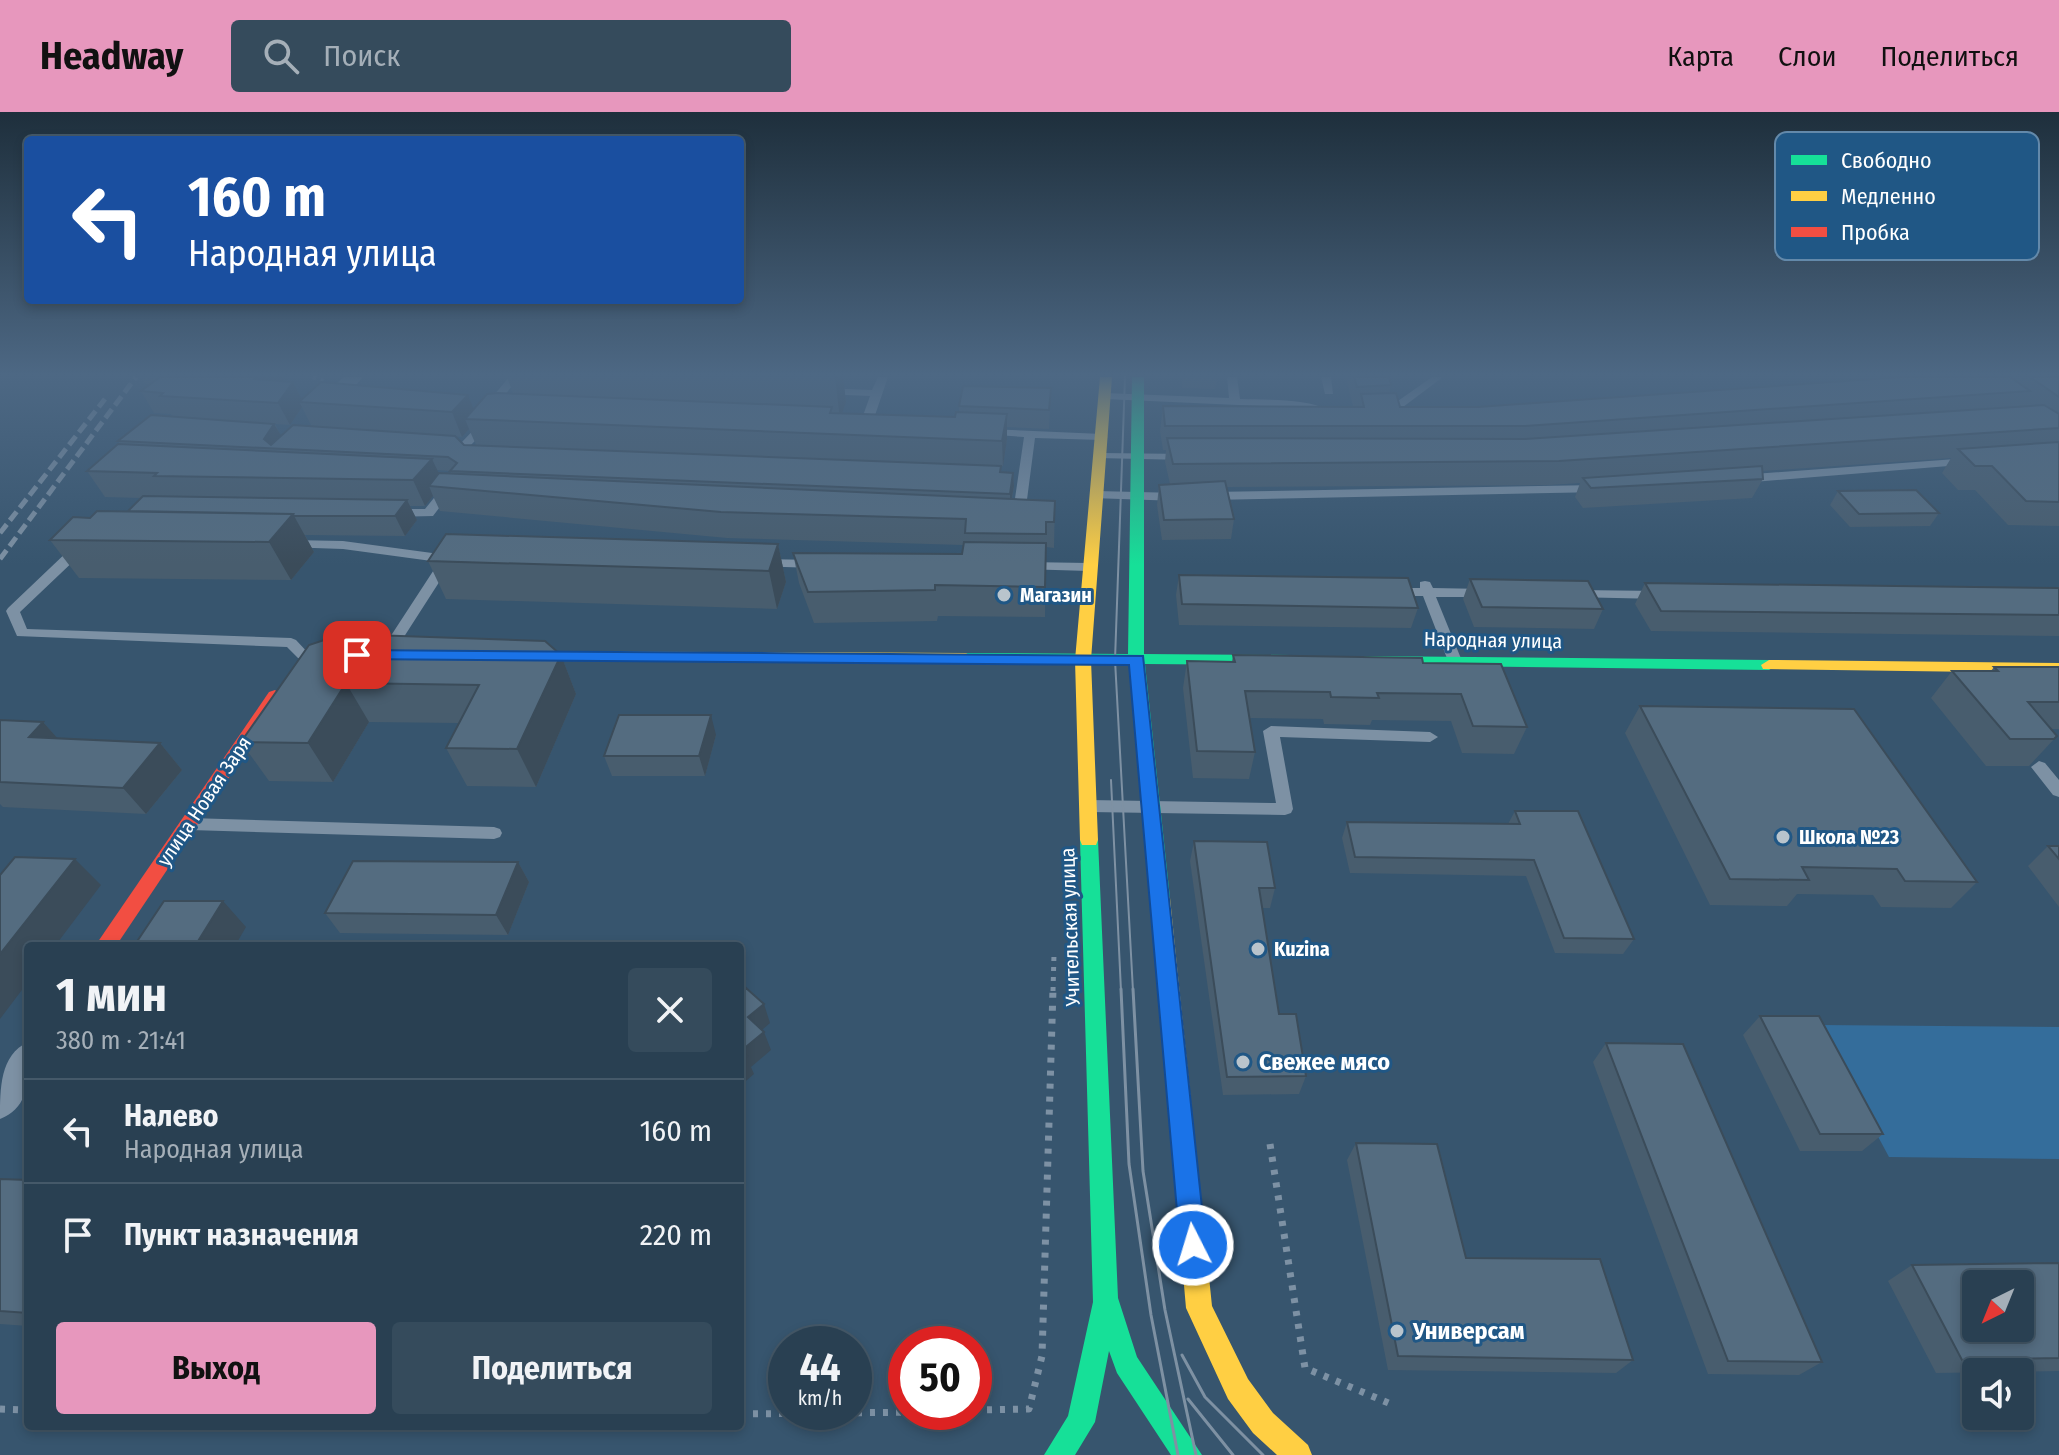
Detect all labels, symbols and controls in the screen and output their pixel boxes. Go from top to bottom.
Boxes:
search box [231,20,791,92]
text: Headway [40,33,183,79]
icon: search [259,34,303,78]
text: Поиск [323,38,400,74]
text: Карта [1667,40,1734,73]
text: Слои [1778,40,1836,73]
text: Поделиться [1880,40,2019,73]
legend [1775,132,2039,260]
text: Свободно [1841,147,1932,174]
text: 160 m [188,164,326,231]
icon: left [56,168,160,272]
text: Медленно [1841,183,1936,210]
text: Пробка [1841,219,1910,246]
text: Народная улица [188,232,437,276]
place label: Магазин [1020,583,1092,607]
marker: Магазин [995,586,1013,604]
pin [323,621,391,689]
street label: Народная улица [1424,627,1562,653]
icon: arrive [335,633,379,677]
street label: улица Новая Заря [152,732,256,870]
place label: Школа №23 [1799,825,1899,849]
marker: Школа №23 [1774,828,1792,846]
street label: Учительская улица [1055,847,1085,1008]
place label: Kuzina [1274,937,1330,961]
marker: Kuzina [1249,940,1267,958]
text: 1 мин [56,966,167,1024]
button: close [628,968,712,1052]
text: 380 m · 21:41 [56,1025,186,1056]
place label: Свежее мясо [1259,1048,1390,1076]
marker: Свежее мясо [1234,1053,1252,1071]
text: Налево [124,1098,219,1134]
icon: left [56,1109,100,1153]
text: 160 m [640,1113,712,1149]
text: Народная улица [124,1134,304,1165]
position arrow [1151,1203,1235,1287]
icon: arrive [56,1213,100,1257]
text: Пункт назначения [124,1217,359,1253]
text: 220 m [640,1217,712,1253]
north arrow [1962,1270,2034,1342]
map controls [1962,1270,2034,1430]
place label: Универсам [1412,1317,1525,1345]
button: Выход [56,1322,376,1414]
button: Поделиться [392,1322,712,1414]
marker: Универсам [1388,1322,1406,1340]
speed limit sign: 50 [888,1326,992,1430]
text: 44 [799,1344,841,1392]
button: sound [1962,1358,2034,1430]
text: km/h [798,1386,842,1410]

